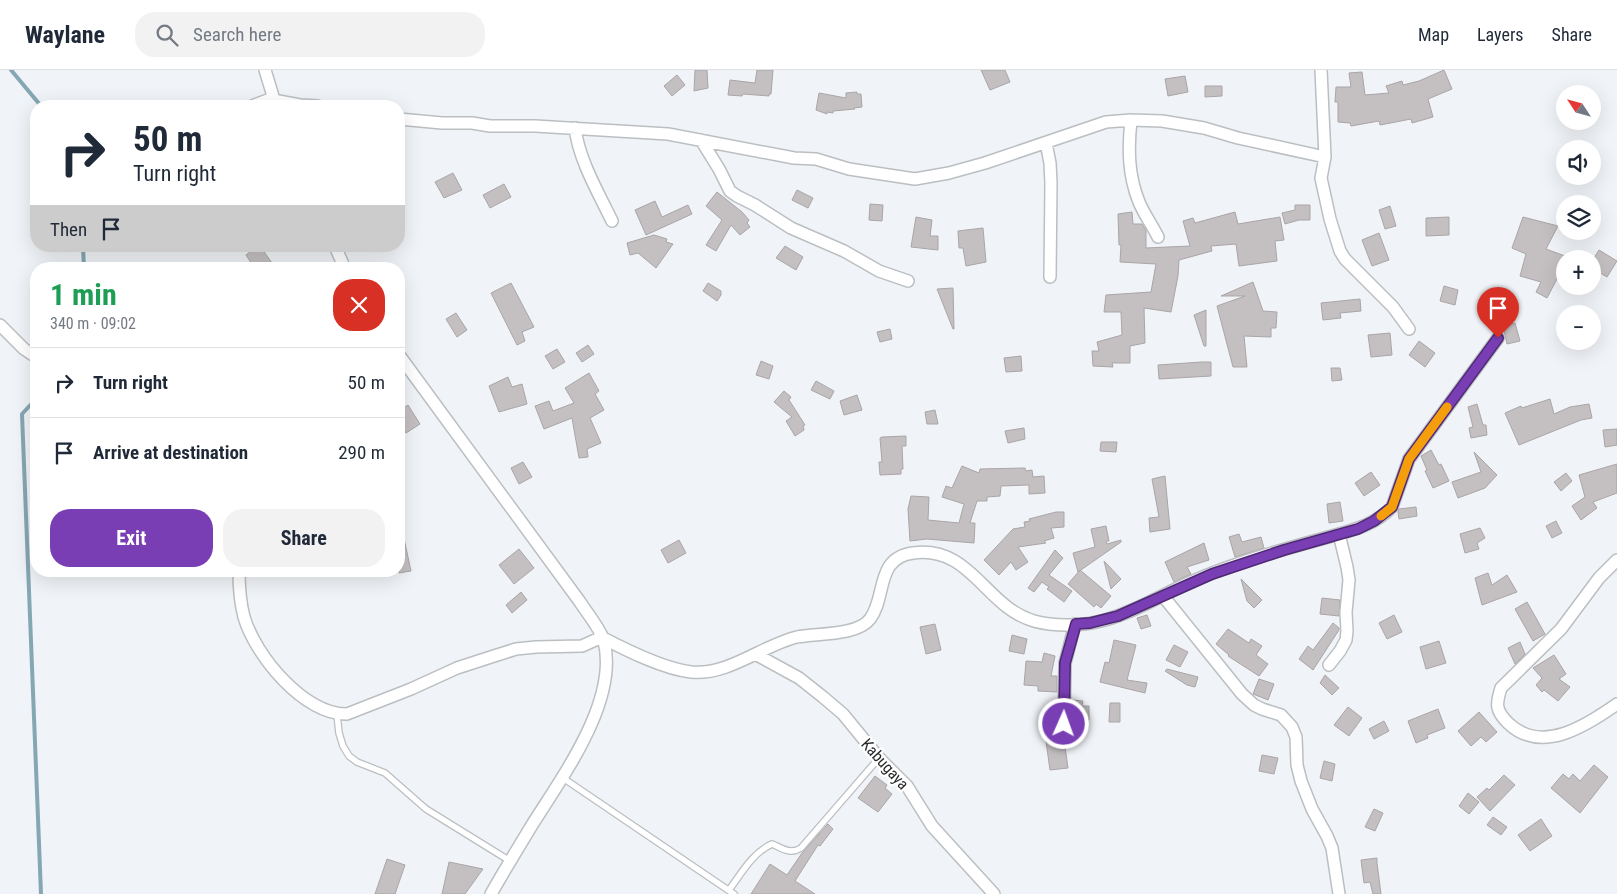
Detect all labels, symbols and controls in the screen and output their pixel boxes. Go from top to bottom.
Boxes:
search box [135,12,485,57]
text: Waylane [25,21,105,49]
icon: search [153,21,181,49]
text: Search here [193,23,281,46]
text: Map [1418,24,1449,45]
text: Layers [1477,24,1524,45]
text: Share [1552,24,1592,45]
north arrow [1556,85,1601,130]
map controls [1556,85,1601,350]
text: 50 m [133,119,202,160]
icon: right [50,120,115,185]
button: sound [1556,140,1601,185]
text: Turn right [133,161,216,186]
button: layers [1556,195,1601,240]
icon: arrive [97,215,125,243]
text: Then [50,218,87,241]
button: + [1556,250,1601,295]
text: 1 min [50,277,117,312]
button: close [333,279,385,331]
pin [1477,287,1519,338]
icon: arrive [1484,294,1512,322]
button: − [1556,305,1601,350]
text: 340 m · 09:02 [50,314,136,333]
icon: right [50,369,78,397]
text: Turn right [93,371,168,394]
text: 50 m [348,371,385,394]
icon: arrive [50,439,78,467]
text: Arrive at destination [93,441,248,464]
text: 290 m [338,441,385,464]
button: Exit [50,509,213,567]
button: Share [223,509,385,567]
position arrow [1037,697,1089,749]
street label: Kabugaya [857,735,913,793]

